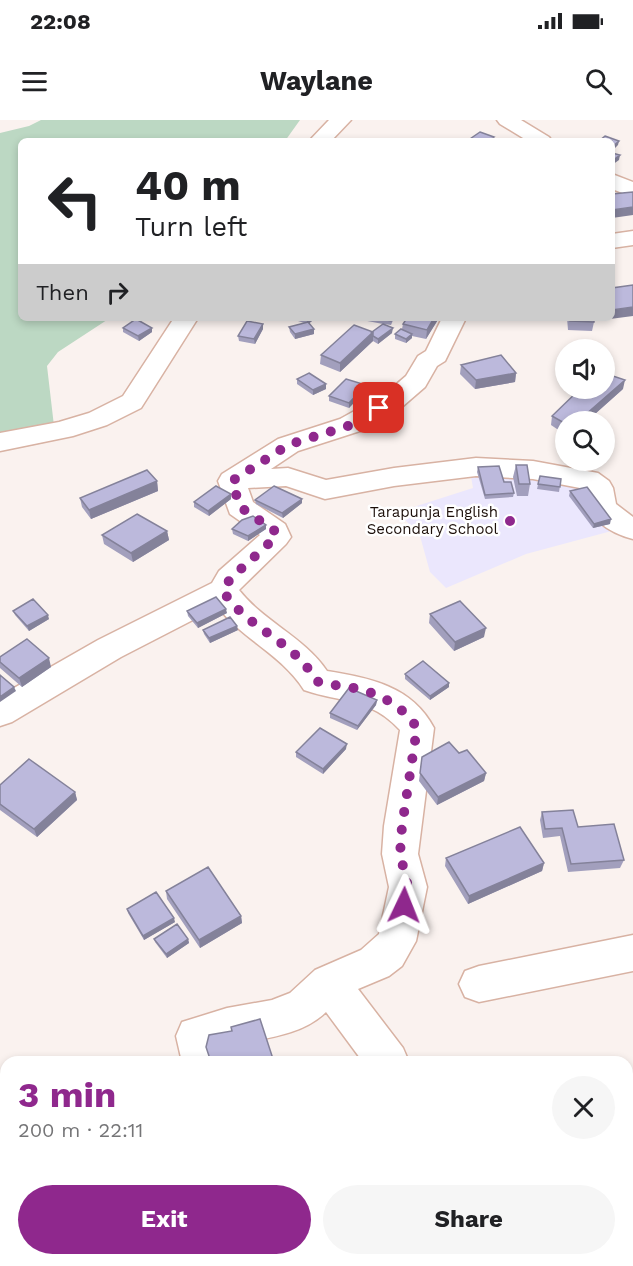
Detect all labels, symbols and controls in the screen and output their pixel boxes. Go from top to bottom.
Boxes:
text: 22:08 [30,9,91,34]
icon: menu [18,65,51,98]
text: Waylane [260,65,373,97]
icon: search [582,65,615,98]
text: 40 m [135,161,241,210]
icon: left [36,162,114,240]
text: Turn left [135,211,247,243]
icon: right [101,276,134,309]
text: Then [36,280,89,305]
map controls [555,339,615,471]
button: sound [555,339,615,399]
pin [353,382,404,433]
icon: arrive [362,391,395,424]
button: search [555,411,615,471]
place label: Tarapunja English Secondary School [367,503,498,538]
marker: Tarapunja English Secondary School [503,514,517,528]
position arrow [372,873,436,937]
text: 3 min [18,1074,116,1116]
button: close [552,1076,615,1139]
text: 200 m · 22:11 [18,1118,143,1142]
button: Exit [18,1185,311,1254]
button: Share [323,1185,615,1254]

